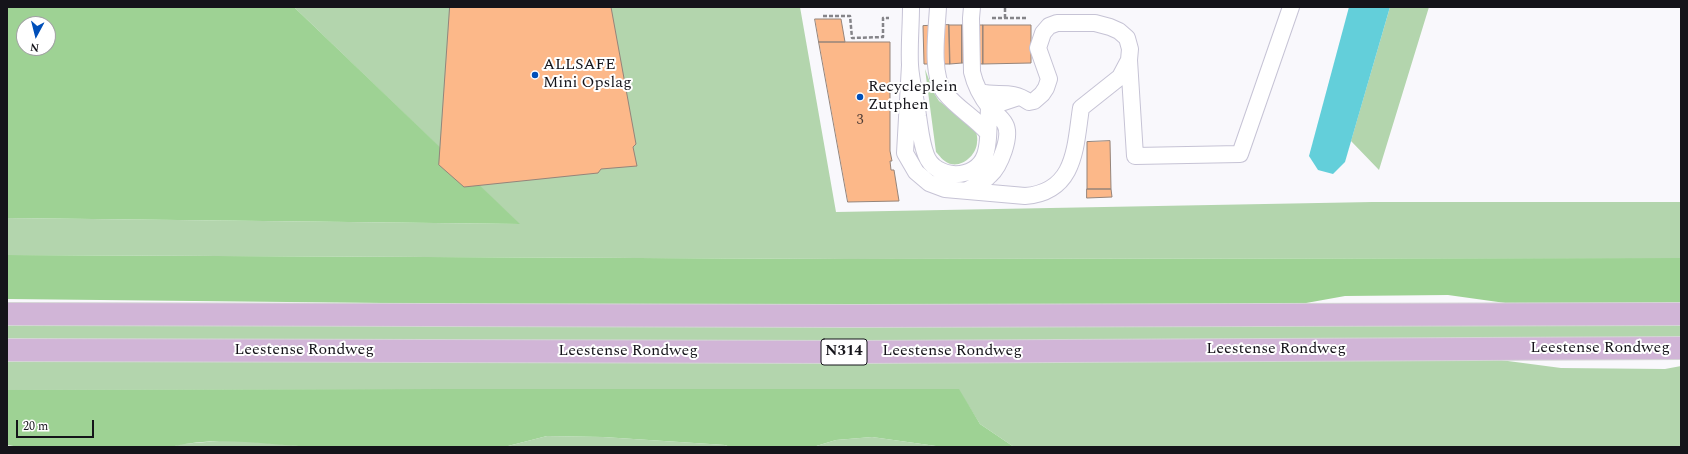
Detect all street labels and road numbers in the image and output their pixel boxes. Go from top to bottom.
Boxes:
road number: N314 [821,339,867,365]
street label: Leestense Rondweg [1530,339,1670,359]
street label: Leestense Rondweg [1206,340,1346,360]
street label: Leestense Rondweg [234,341,374,361]
street label: Leestense Rondweg [558,342,698,362]
street label: Leestense Rondweg [882,342,1022,362]

